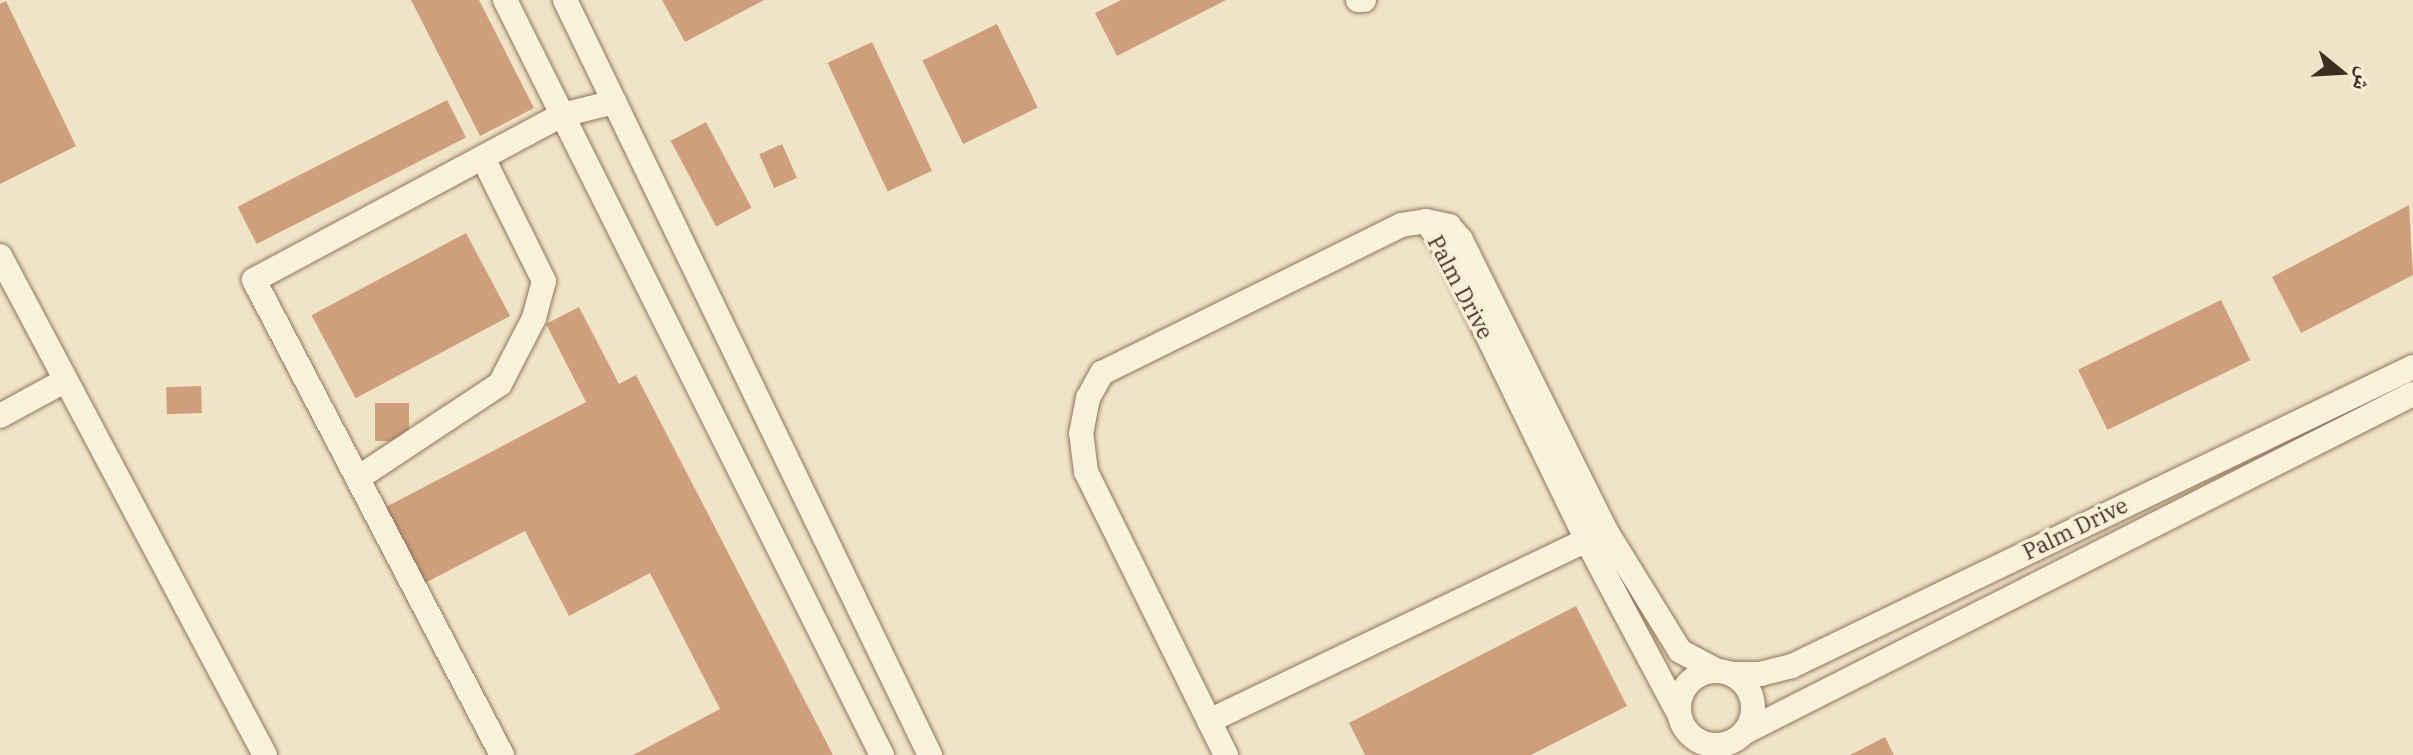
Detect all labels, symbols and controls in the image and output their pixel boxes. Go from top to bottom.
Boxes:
north arrow [2301,32,2381,112]
text: ش [2347,64,2382,95]
street label: Palm Drive [1423,231,1499,343]
street label: Palm Drive [2018,491,2132,565]

